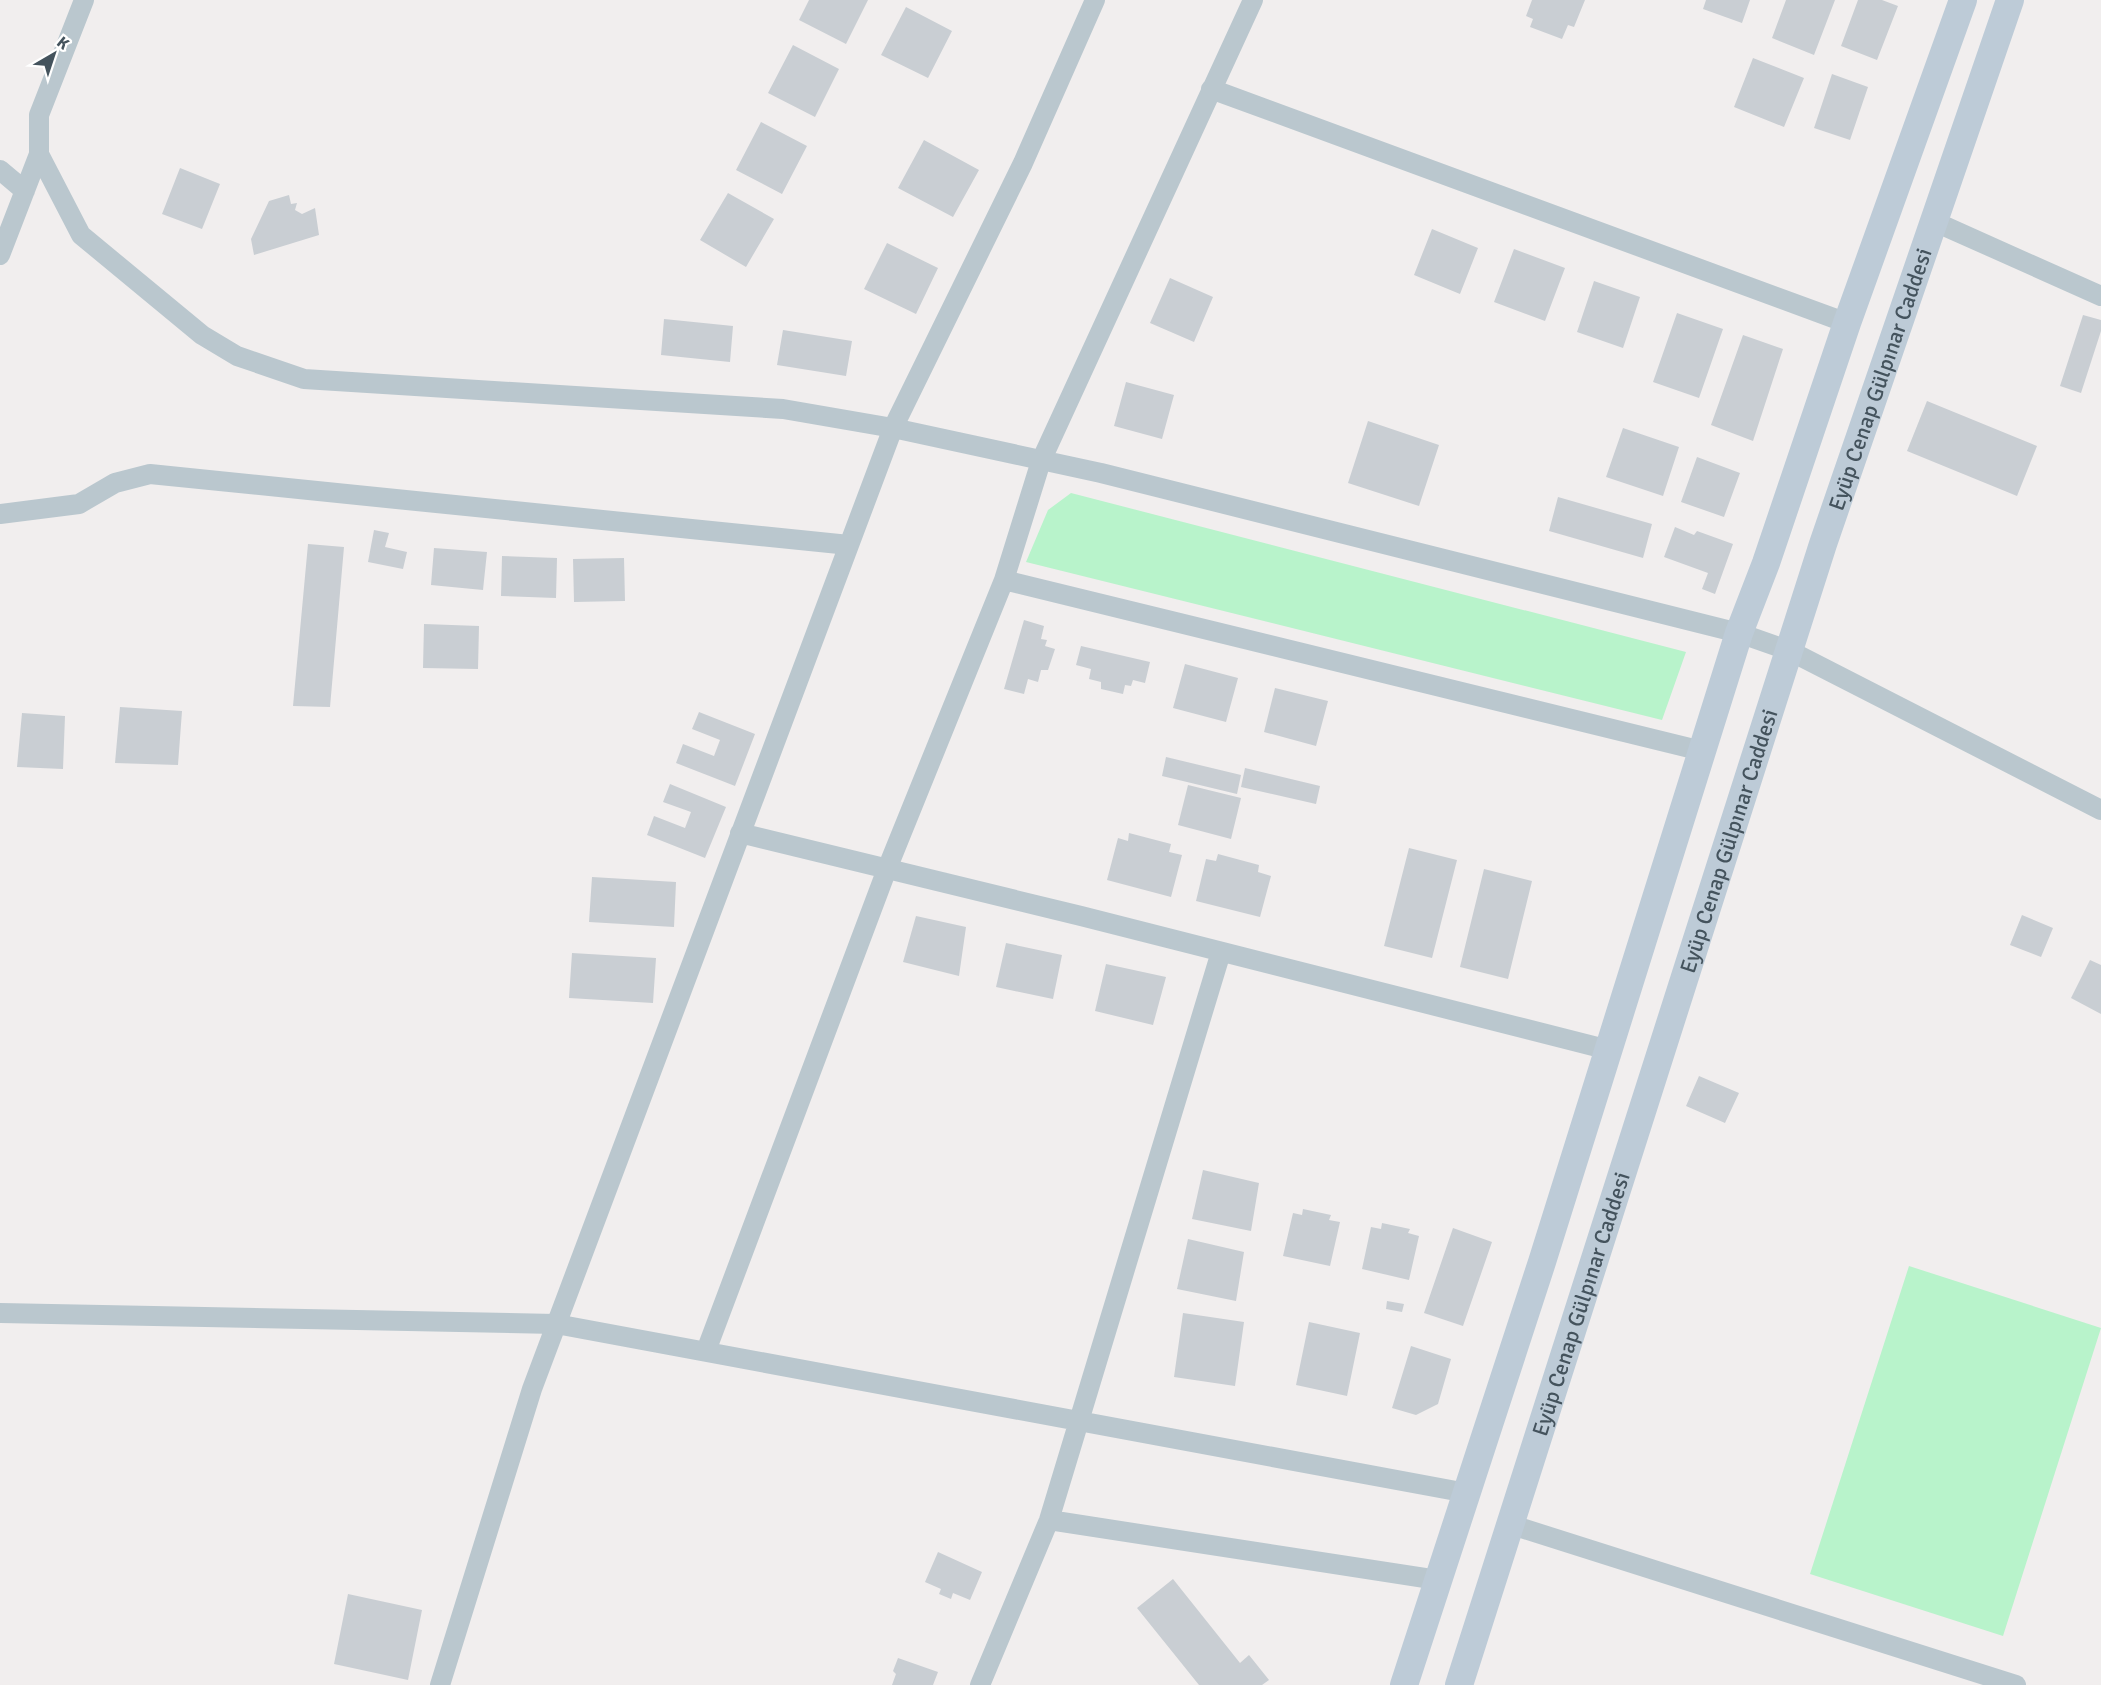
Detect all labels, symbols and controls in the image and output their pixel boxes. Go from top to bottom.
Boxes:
north arrow [24,24,84,84]
text: K [53,32,73,54]
street label: Eyüp Cenap Gülpınar Caddesi [1823,245,1938,514]
street label: Eyüp Cenap Gülpınar Caddesi [1674,706,1783,976]
street label: Eyüp Cenap Gülpınar Caddesi [1526,1169,1636,1439]

